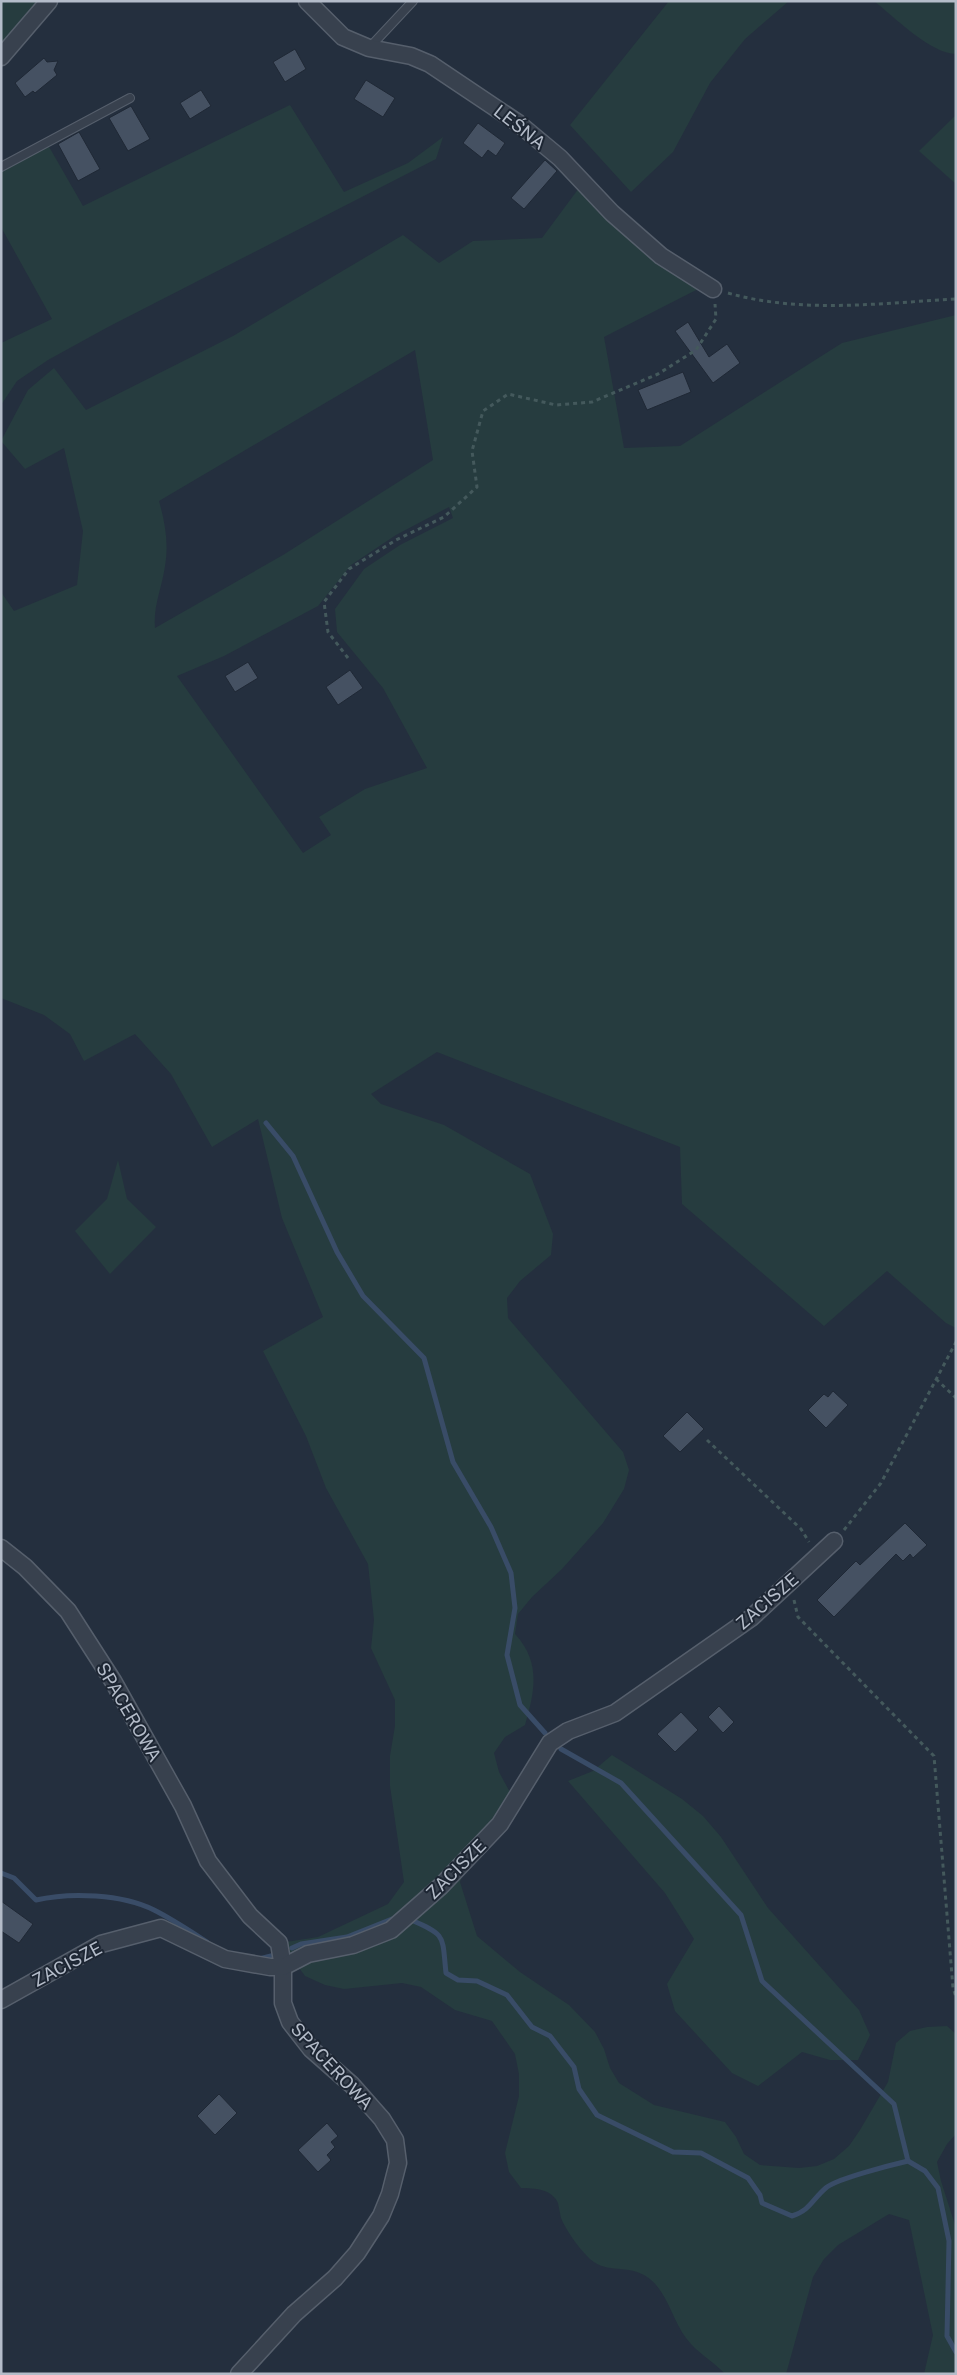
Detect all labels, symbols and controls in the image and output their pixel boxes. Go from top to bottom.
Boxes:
street label: LEŚNA [490,99,551,154]
street label: ZACISZE [732,1568,802,1634]
street label: SPACEROWA [92,1659,166,1766]
street label: ZACISZE [422,1835,490,1903]
street label: ZACISZE [29,1937,105,1991]
street label: SPACEROWA [286,2018,378,2114]

